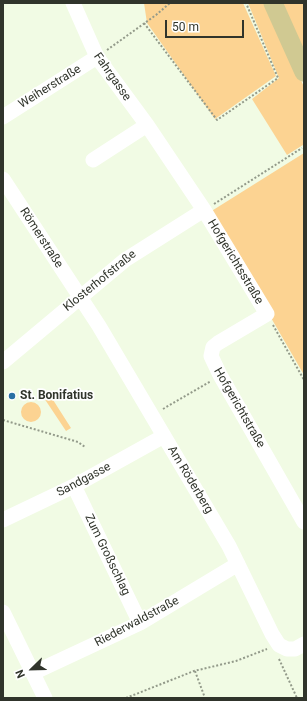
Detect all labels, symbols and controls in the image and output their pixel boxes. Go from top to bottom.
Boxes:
scale bar [167,12,246,38]
text: 50 m [172,20,199,34]
street label: Fahrgasse [90,50,134,104]
street label: Weiherstraße [16,62,84,112]
street label: Römerstraße [16,205,66,271]
street label: Hofgerichtsstraße [204,217,266,307]
street label: Klosterhofstraße [61,247,139,315]
street label: Hofgerichtstraße [210,365,268,451]
place label: St. Bonifatius [20,389,93,403]
marker: St. Bonifatius [7,391,17,401]
street label: Am Röderberg [164,443,216,517]
street label: Sandgasse [55,460,113,500]
street label: Zum Großschlag [81,512,133,598]
street label: Riederwaldstraße [92,594,182,650]
north arrow [12,649,52,689]
text: N [13,668,28,680]

